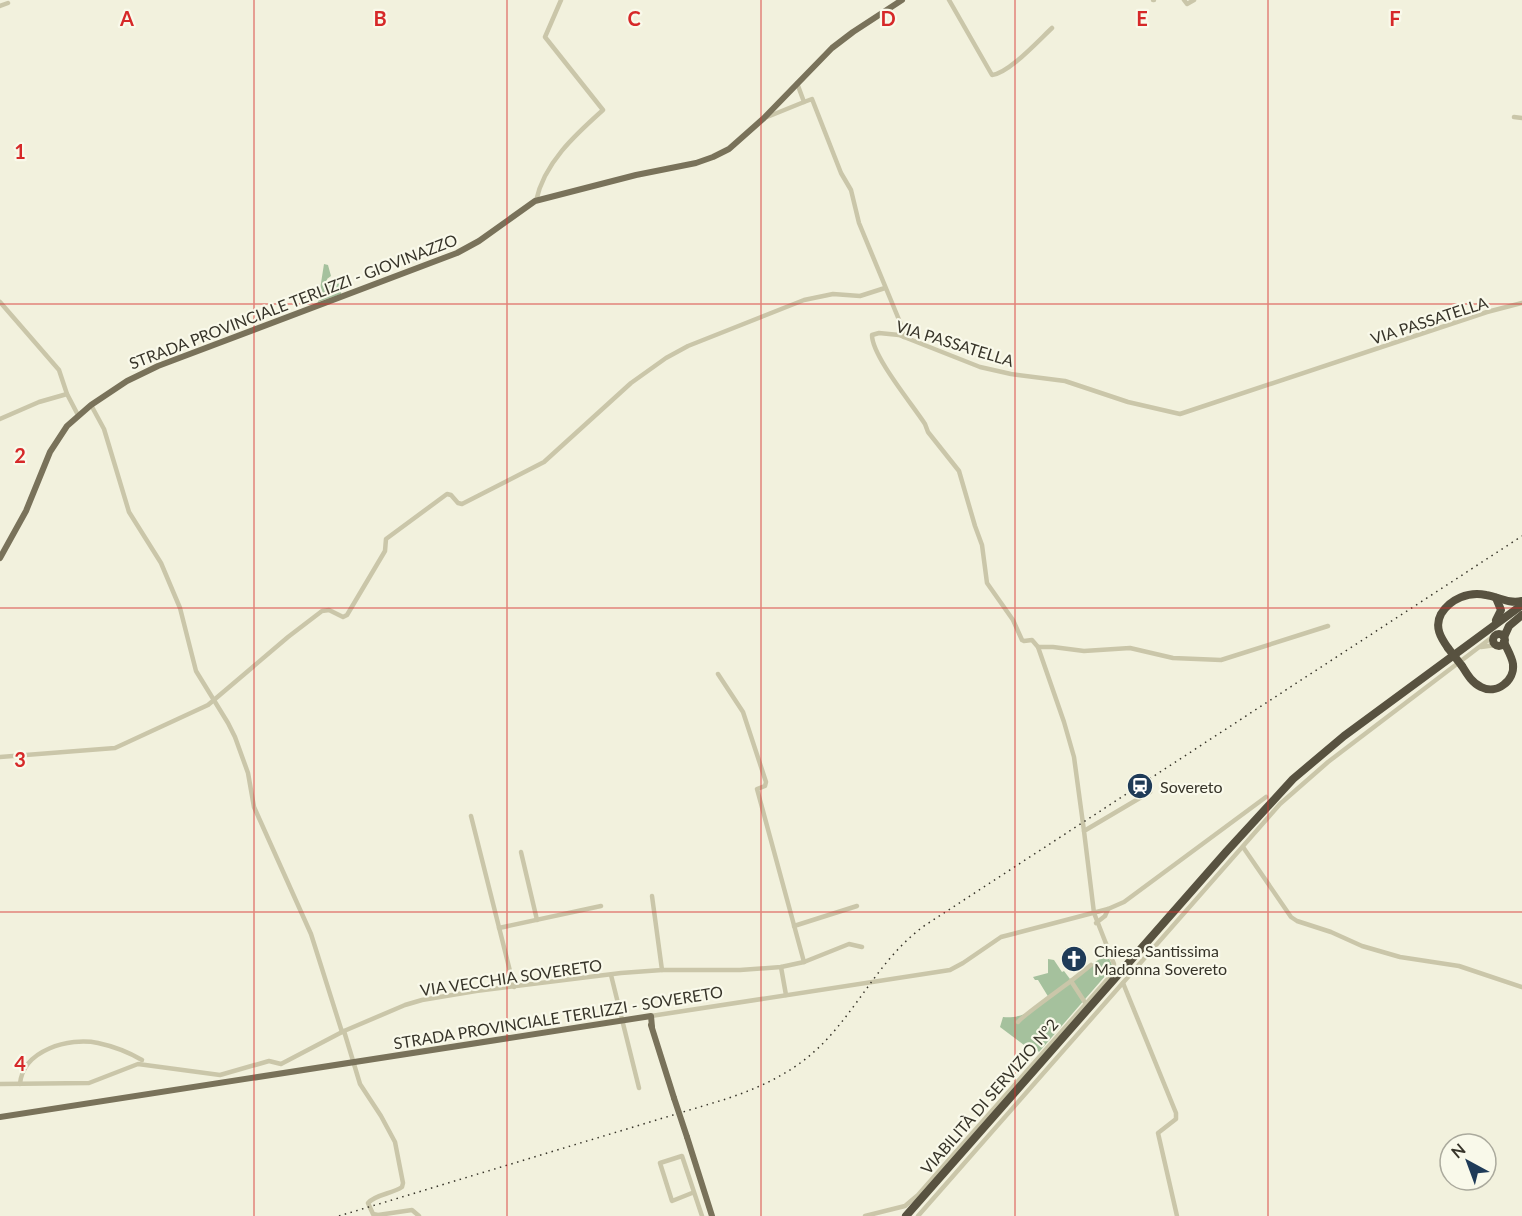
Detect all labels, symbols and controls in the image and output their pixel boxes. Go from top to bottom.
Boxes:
text: A [119,6,134,30]
text: B [373,6,387,30]
text: C [627,6,641,30]
text: D [880,6,896,30]
text: E [1136,6,1148,30]
text: F [1389,6,1401,30]
text: 1 [14,139,26,163]
street label: STRADA PROVINCIALE TERLIZZI - GIOVINAZZO [126,229,460,373]
street label: VIA PASSATELLA [1368,292,1490,348]
street label: VIA PASSATELLA [894,316,1016,370]
text: 2 [14,443,26,467]
text: 3 [14,747,26,771]
station icon: Sovereto [1125,771,1155,801]
place label: Sovereto [1160,777,1223,796]
place label: Chiesa Santissima Madonna Sovereto [1094,941,1227,978]
church icon: Chiesa Santissima Madonna Sovereto [1059,944,1089,974]
street label: VIA VECCHIA SOVERETO [419,955,603,999]
street label: STRADA PROVINCIALE TERLIZZI - SOVERETO [392,982,724,1052]
street label: VIABILITÀ DI SERVIZIO N°2 [916,1015,1062,1177]
text: 4 [14,1051,26,1075]
north arrow [1438,1132,1498,1192]
text: N [1447,1139,1469,1162]

